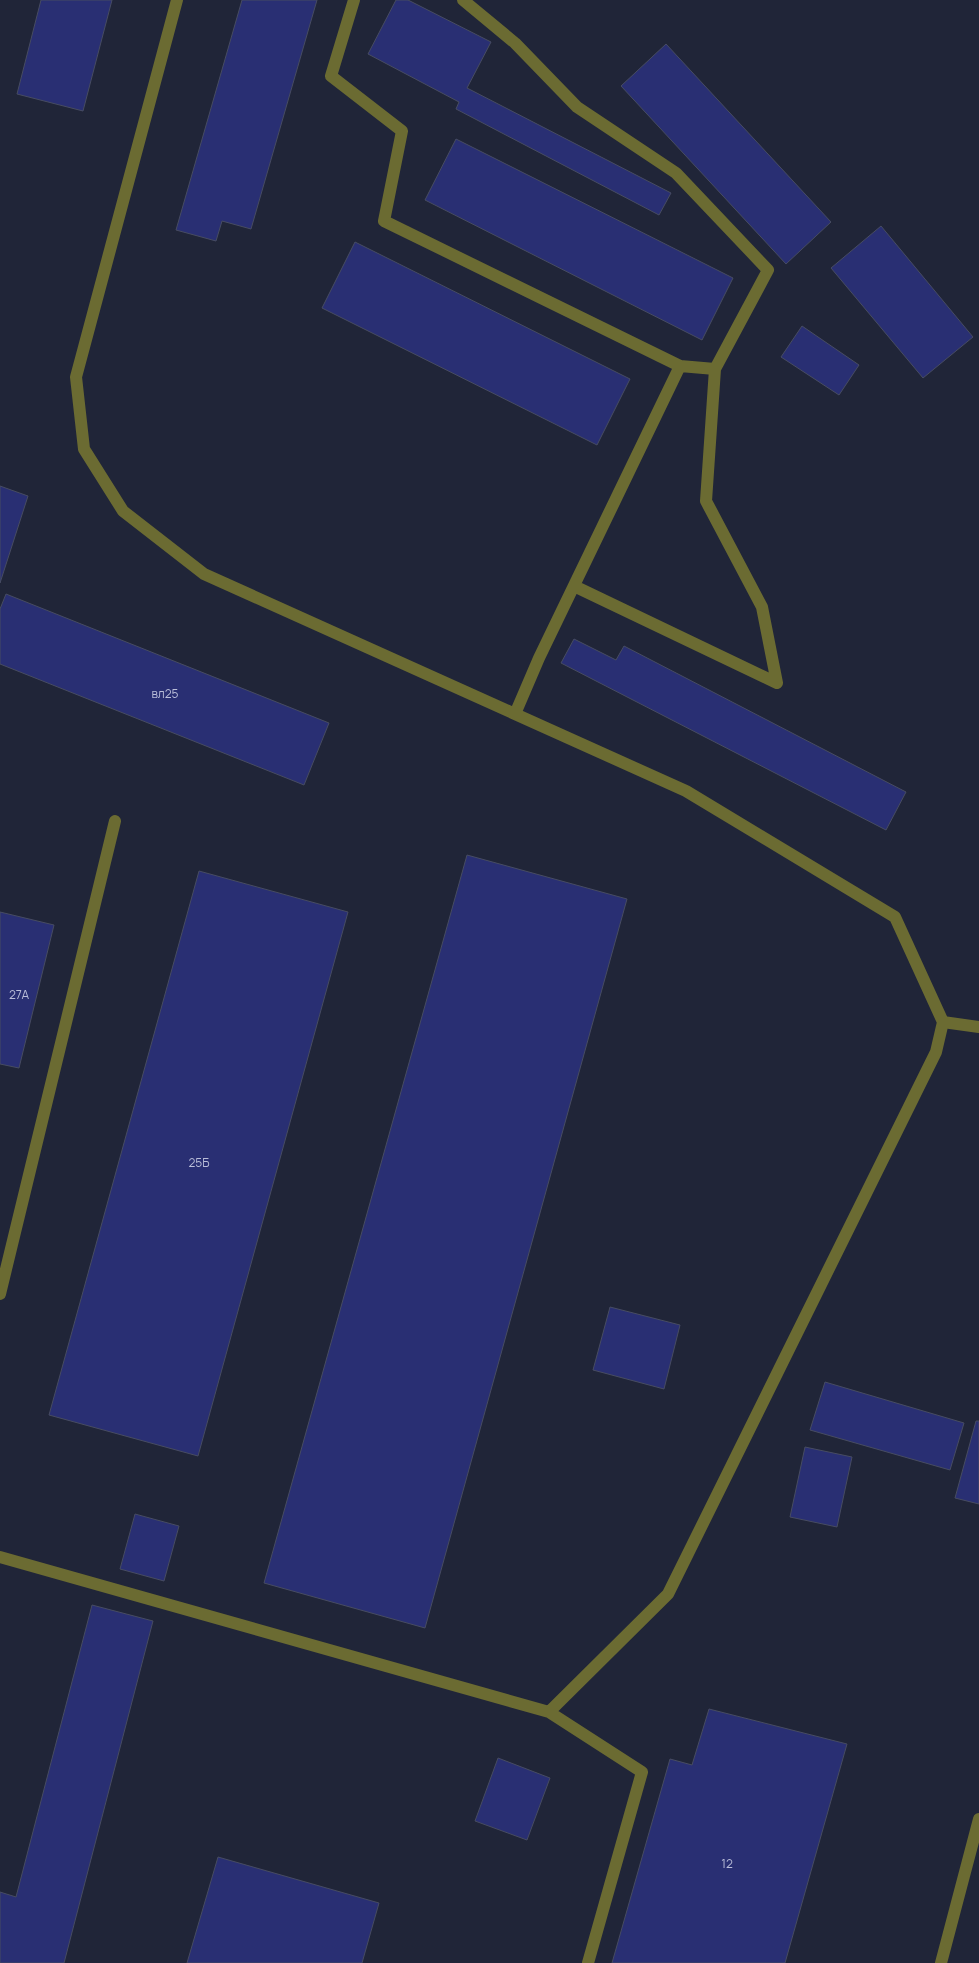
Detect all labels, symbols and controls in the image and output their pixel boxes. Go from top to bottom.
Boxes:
house number: вл25 [151,685,179,702]
house number: 27А [9,986,29,1003]
house number: 25Б [188,1154,210,1171]
house number: 12 [721,1855,733,1872]

